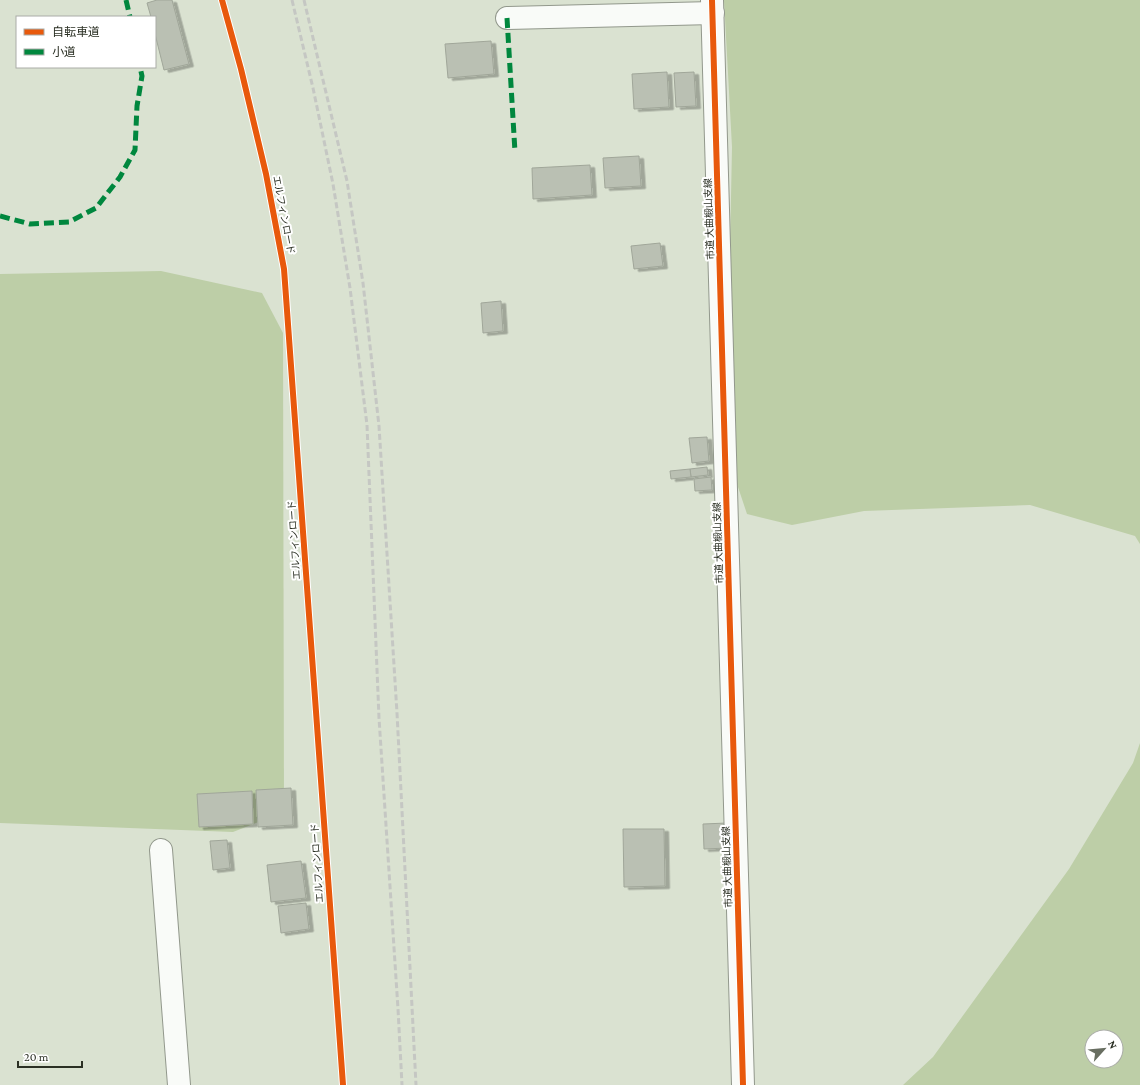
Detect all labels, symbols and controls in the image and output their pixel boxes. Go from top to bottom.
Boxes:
legend [16,16,156,68]
text: 自転車道 [52,25,100,39]
text: 小道 [52,45,76,59]
street label: エルフィンロード [271,175,297,255]
street label: 市道 大曲椴山支線 [702,178,716,260]
street label: エルフィンロード [286,500,302,580]
street label: 市道 大曲椴山支線 [711,502,725,584]
street label: エルフィンロード [309,823,325,903]
street label: 市道 大曲椴山支線 [720,826,734,908]
north arrow [1084,1029,1124,1069]
text: N [1106,1038,1120,1051]
scale bar [18,1043,82,1069]
text: 20 m [24,1050,49,1064]

